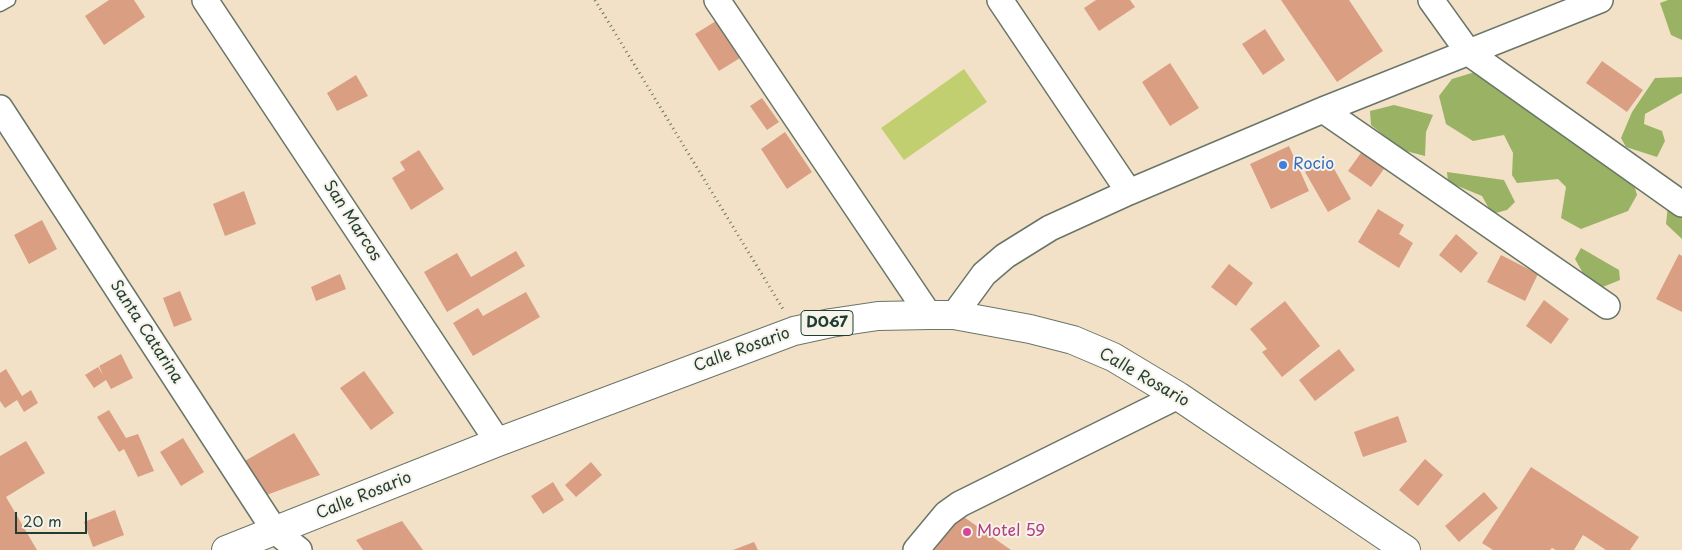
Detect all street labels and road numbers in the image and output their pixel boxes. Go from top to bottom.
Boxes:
street label: San Marcos [319,177,385,265]
street label: Santa Catarina [106,277,186,387]
road number: D067 [801,310,853,336]
street label: Calle Rosario [691,324,793,376]
street label: Calle Rosario [1095,344,1193,412]
street label: Calle Rosario [314,468,414,524]

